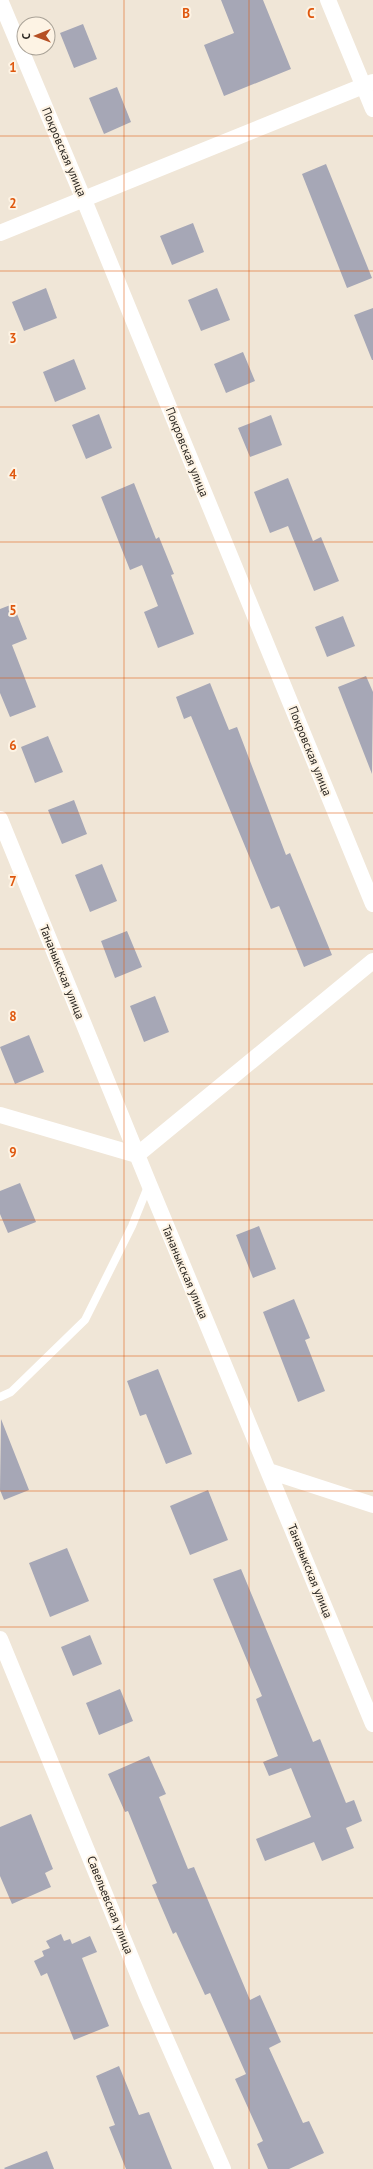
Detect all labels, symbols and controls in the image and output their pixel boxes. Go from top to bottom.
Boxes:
text: B [182,5,190,22]
text: C [307,5,315,22]
north arrow [16,16,56,56]
text: С [19,33,33,39]
text: 1 [9,59,17,76]
street label: Покровская улица [39,105,90,199]
text: 2 [9,195,17,212]
text: 3 [9,330,17,347]
street label: Покровская улица [163,405,212,499]
text: 4 [9,466,17,483]
text: 5 [9,602,17,619]
street label: Покровская улица [286,704,335,798]
text: 6 [9,737,17,754]
text: 7 [9,873,17,890]
street label: Тананыкская улица [37,923,88,1021]
text: 8 [9,1008,17,1025]
text: 9 [9,1144,17,1161]
street label: Тананыкская улица [159,1223,212,1321]
street label: Тананыкская улица [285,1522,336,1620]
street label: Савельевская улица [84,1853,137,1956]

